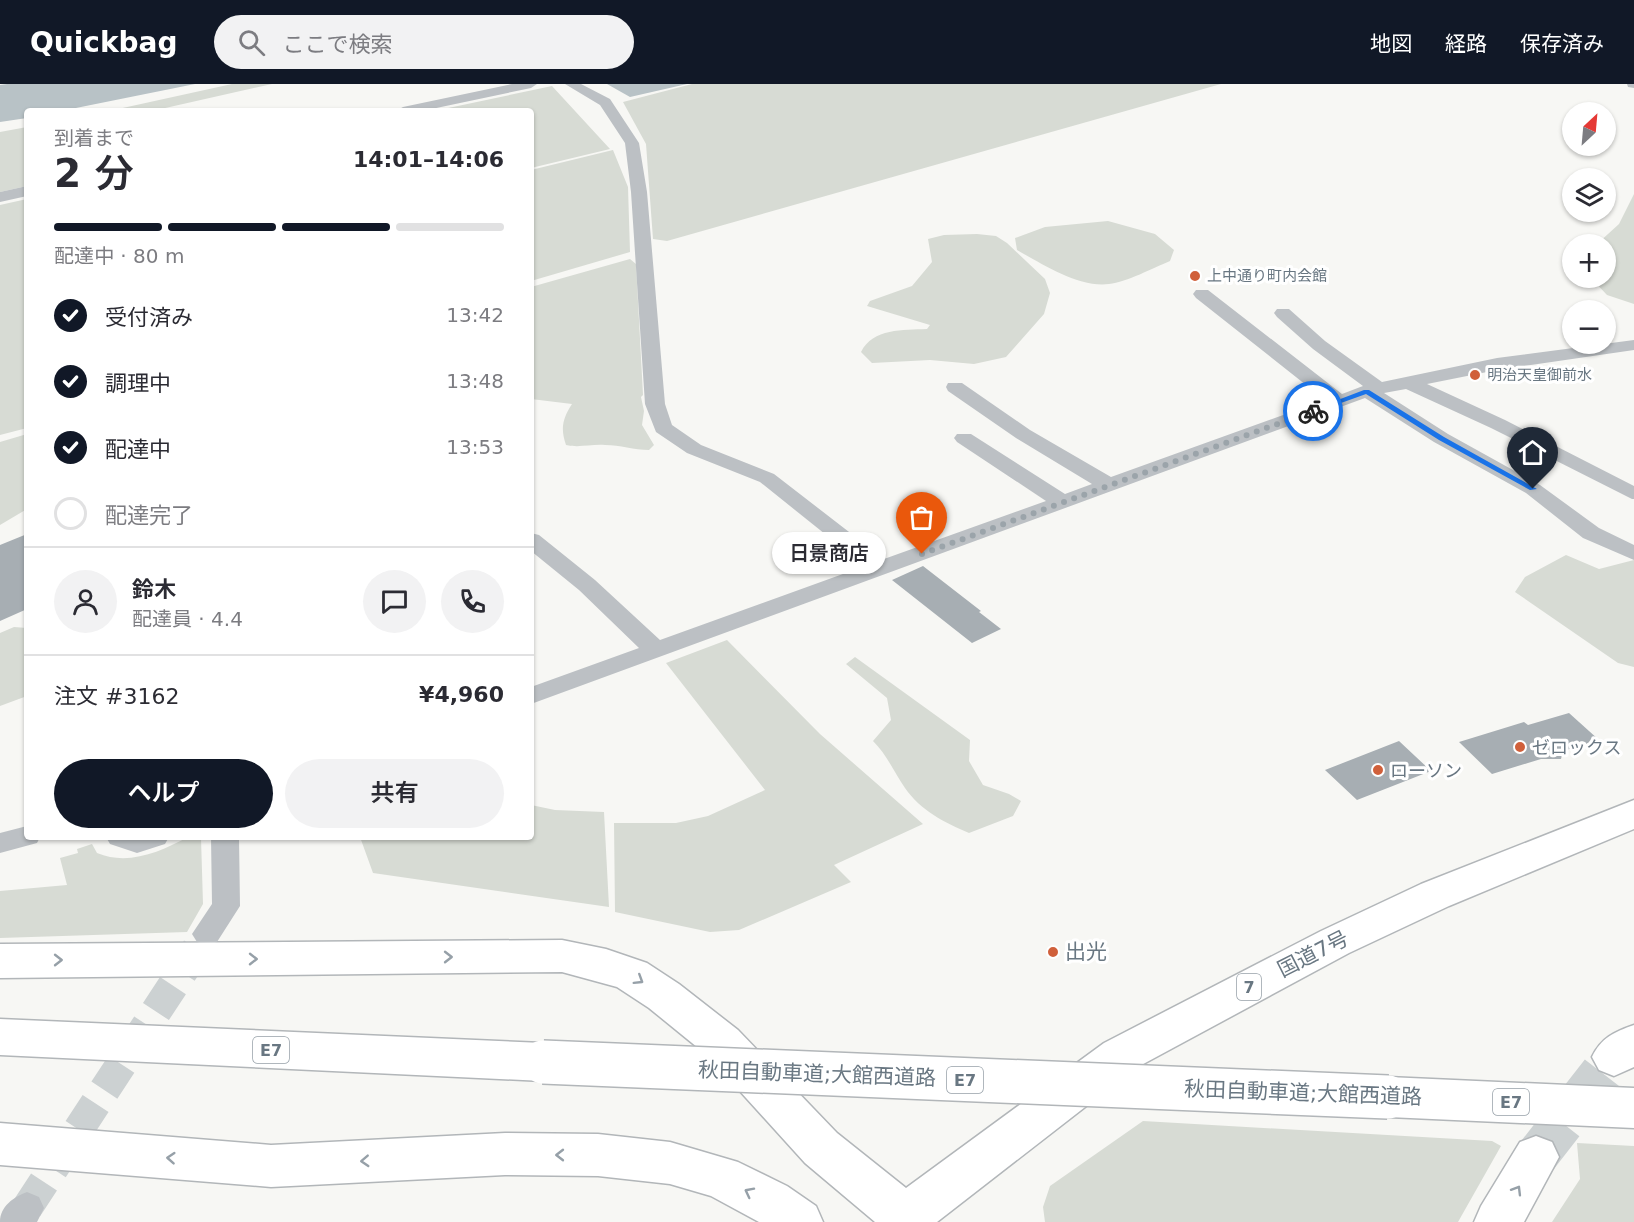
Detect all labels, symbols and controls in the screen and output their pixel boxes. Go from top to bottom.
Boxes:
search box [214,15,634,69]
text: Quickbag [30,26,178,59]
icon: search [235,26,268,59]
text: ここで検索 [283,32,393,57]
text: 地図 [1370,32,1412,56]
text: 経路 [1445,32,1487,56]
text: 保存済み [1520,32,1604,56]
north arrow [1562,102,1616,156]
map controls [1562,102,1616,354]
text: 到着まで [54,126,134,150]
text: 14:01–14:06 [353,147,504,172]
text: 2 分 [54,151,134,196]
button: layers [1562,168,1616,222]
button: + [1562,234,1616,288]
text: 配達中 · 80 m [54,244,184,268]
place label: 上中通り町内会館 [1207,267,1327,285]
marker: 上中通り町内会館 [1188,269,1202,283]
icon: check [54,299,87,332]
button: − [1562,300,1616,354]
text: 13:42 [446,303,504,327]
text: 受付済み [105,305,193,330]
icon: check [54,365,87,398]
place label: 明治天皇御前水 [1487,366,1592,384]
marker: 明治天皇御前水 [1468,368,1482,382]
text: 13:48 [446,369,504,393]
text: 調理中 [105,371,171,396]
courier [1283,381,1343,441]
icon: bike [1297,395,1330,428]
pin [1507,427,1558,489]
icon: check [54,431,87,464]
text: 13:53 [446,435,504,459]
icon: home [1516,436,1549,469]
text: 配達中 [105,437,171,462]
pin [896,492,947,554]
icon: bag [905,501,938,534]
text: 配達完了 [105,503,193,528]
callout: 日景商店 [772,533,886,575]
text: 日景商店 [789,541,869,565]
button: person [54,570,117,633]
button: chat [363,570,426,633]
button: phone [441,570,504,633]
text: 鈴木 [132,577,176,602]
text: 配達員 · 4.4 [132,607,243,631]
text: ¥4,960 [419,682,504,707]
text: 注文 #3162 [54,684,179,709]
place label: ゼロックス [1532,737,1621,758]
marker: ゼロックス [1513,740,1527,754]
button: ヘルプ [54,759,273,828]
button: 共有 [285,759,504,828]
place label: ローソン [1390,760,1462,781]
marker: ローソン [1371,763,1385,777]
street label: 国道7号 [1274,926,1352,982]
place label: 出光 [1065,940,1107,964]
marker: 出光 [1046,945,1060,959]
one-way arrow [444,951,453,963]
one-way arrow [249,953,258,965]
one-way arrow [54,954,63,966]
one-way arrow [633,973,643,985]
road number: 7 [1237,974,1261,1000]
road number: E7 [253,1037,289,1063]
street label: 秋田自動車道;大館西道路 [698,1058,936,1090]
road number: E7 [947,1067,983,1093]
street label: 秋田自動車道;大館西道路 [1184,1077,1422,1109]
road number: E7 [1493,1089,1529,1115]
one-way arrow [556,1149,565,1161]
one-way arrow [166,1152,175,1165]
one-way arrow [361,1155,370,1168]
one-way arrow [1509,1186,1521,1196]
one-way arrow [745,1187,756,1199]

